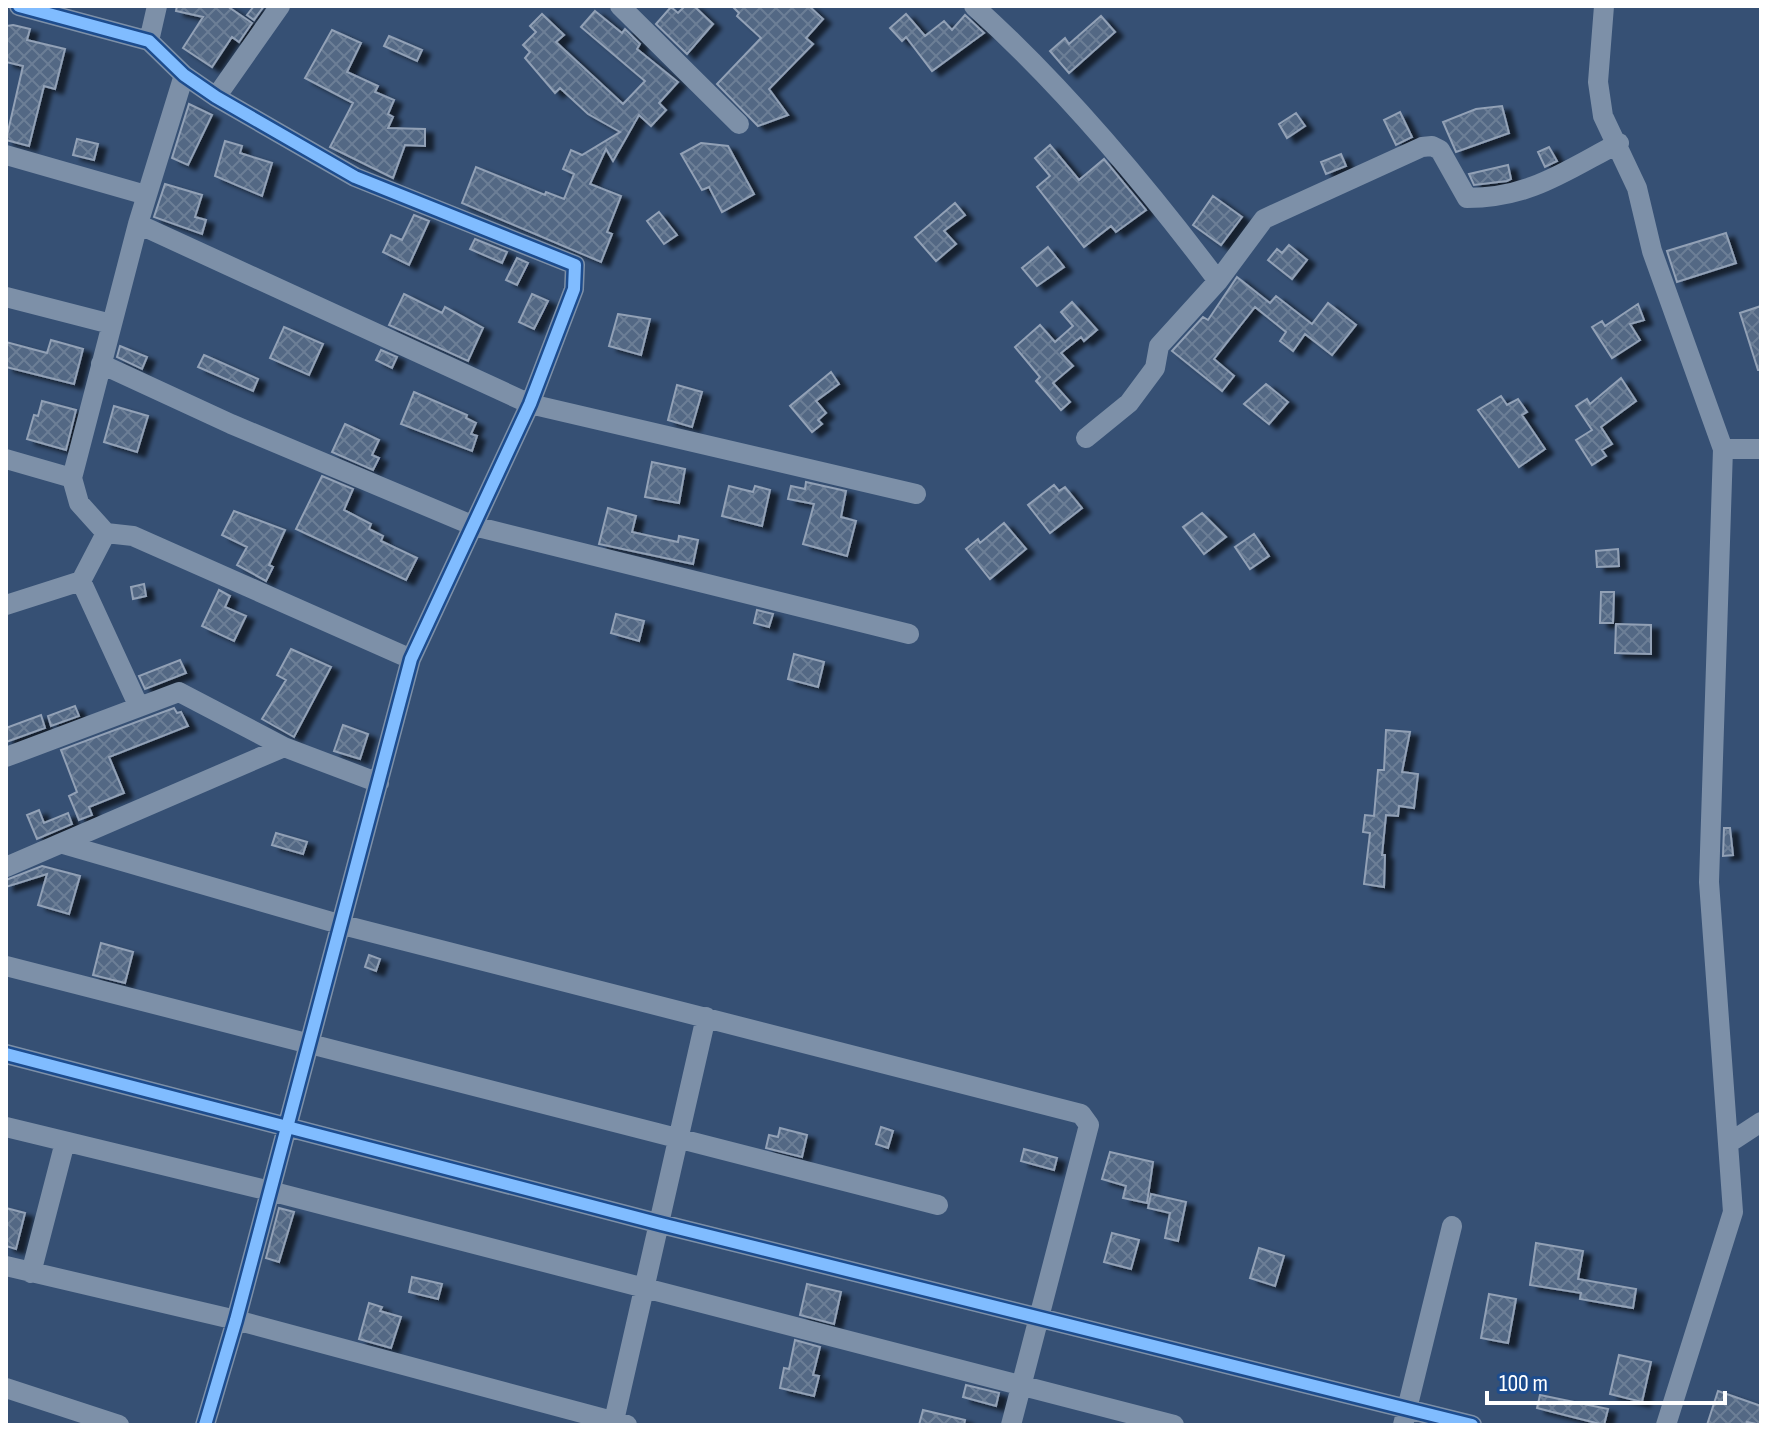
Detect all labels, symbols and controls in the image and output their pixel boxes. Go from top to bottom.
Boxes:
scale bar [1487,1355,1725,1405]
text: 100 m [1499,1369,1548,1398]

